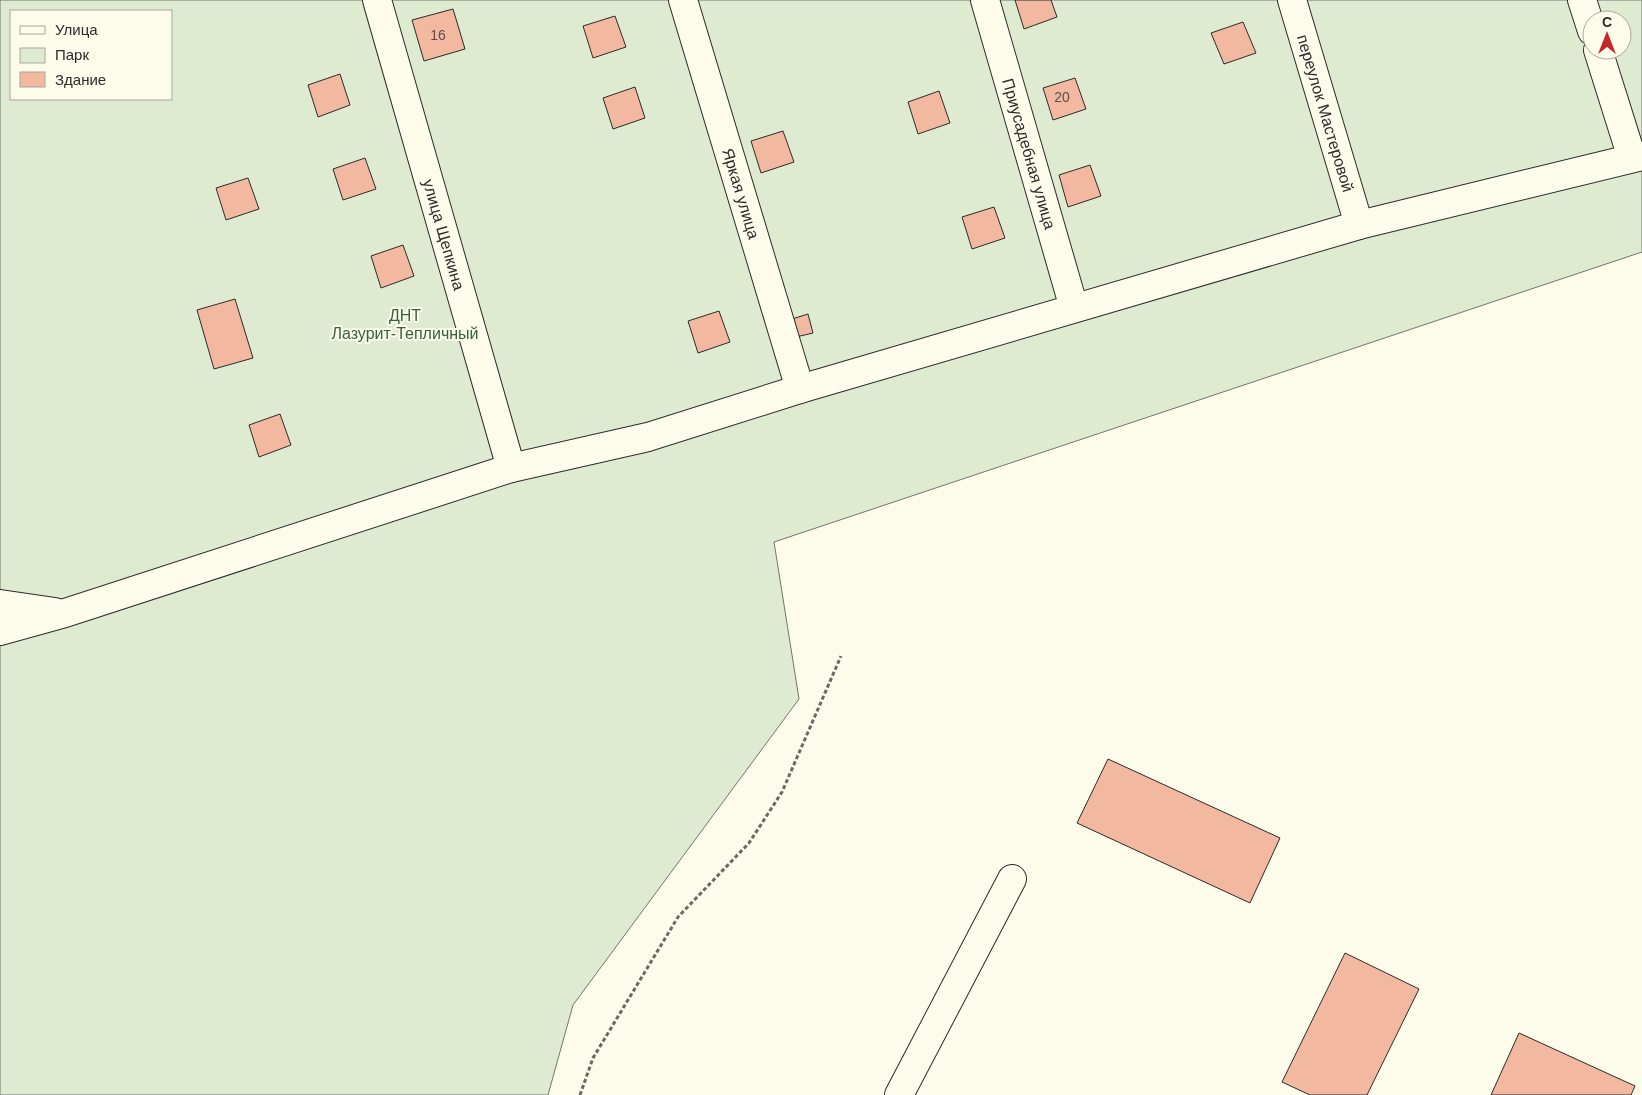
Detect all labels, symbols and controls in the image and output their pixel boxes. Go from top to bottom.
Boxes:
legend [10,10,172,100]
north arrow [1582,10,1632,60]
text: С [1602,14,1612,30]
text: Улица [55,21,98,38]
house number: 16 [430,27,446,43]
street label: переулок Мастеровой [1294,32,1357,194]
text: Парк [55,46,89,63]
text: Здание [55,71,106,88]
street label: Приусадебная улица [1000,76,1059,231]
house number: 20 [1054,89,1070,105]
street label: Яркая улица [720,146,763,241]
street label: улица Щепкина [420,177,468,292]
park label: ДНТ Лазурит-Тепличный [331,307,479,342]

